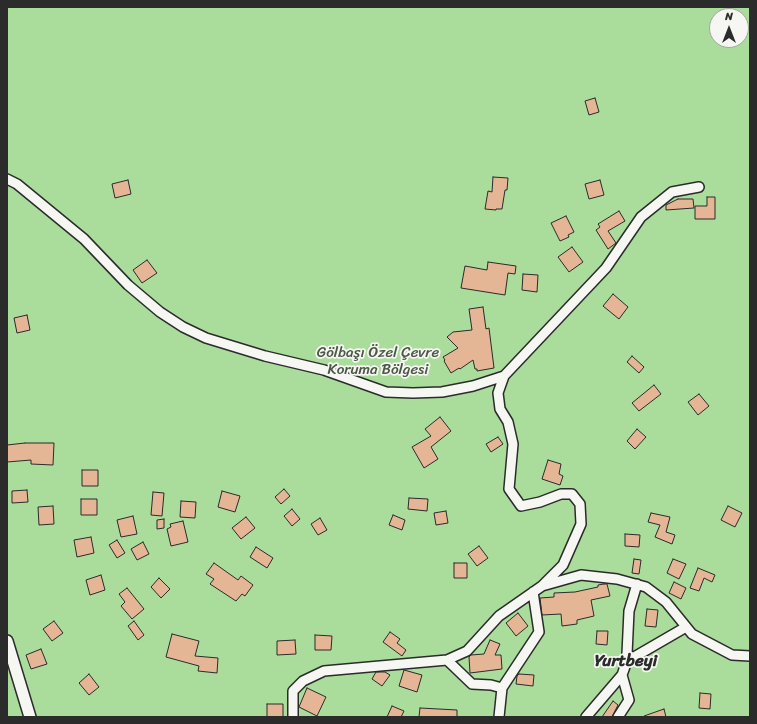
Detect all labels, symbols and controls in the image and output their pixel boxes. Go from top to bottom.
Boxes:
text: N [725,7,733,26]
north arrow [709,8,749,48]
park label: Gölbaşı Özel Çevre Koruma Bölgesi [317,344,439,379]
district label: Yurtbeyi [595,652,657,672]

